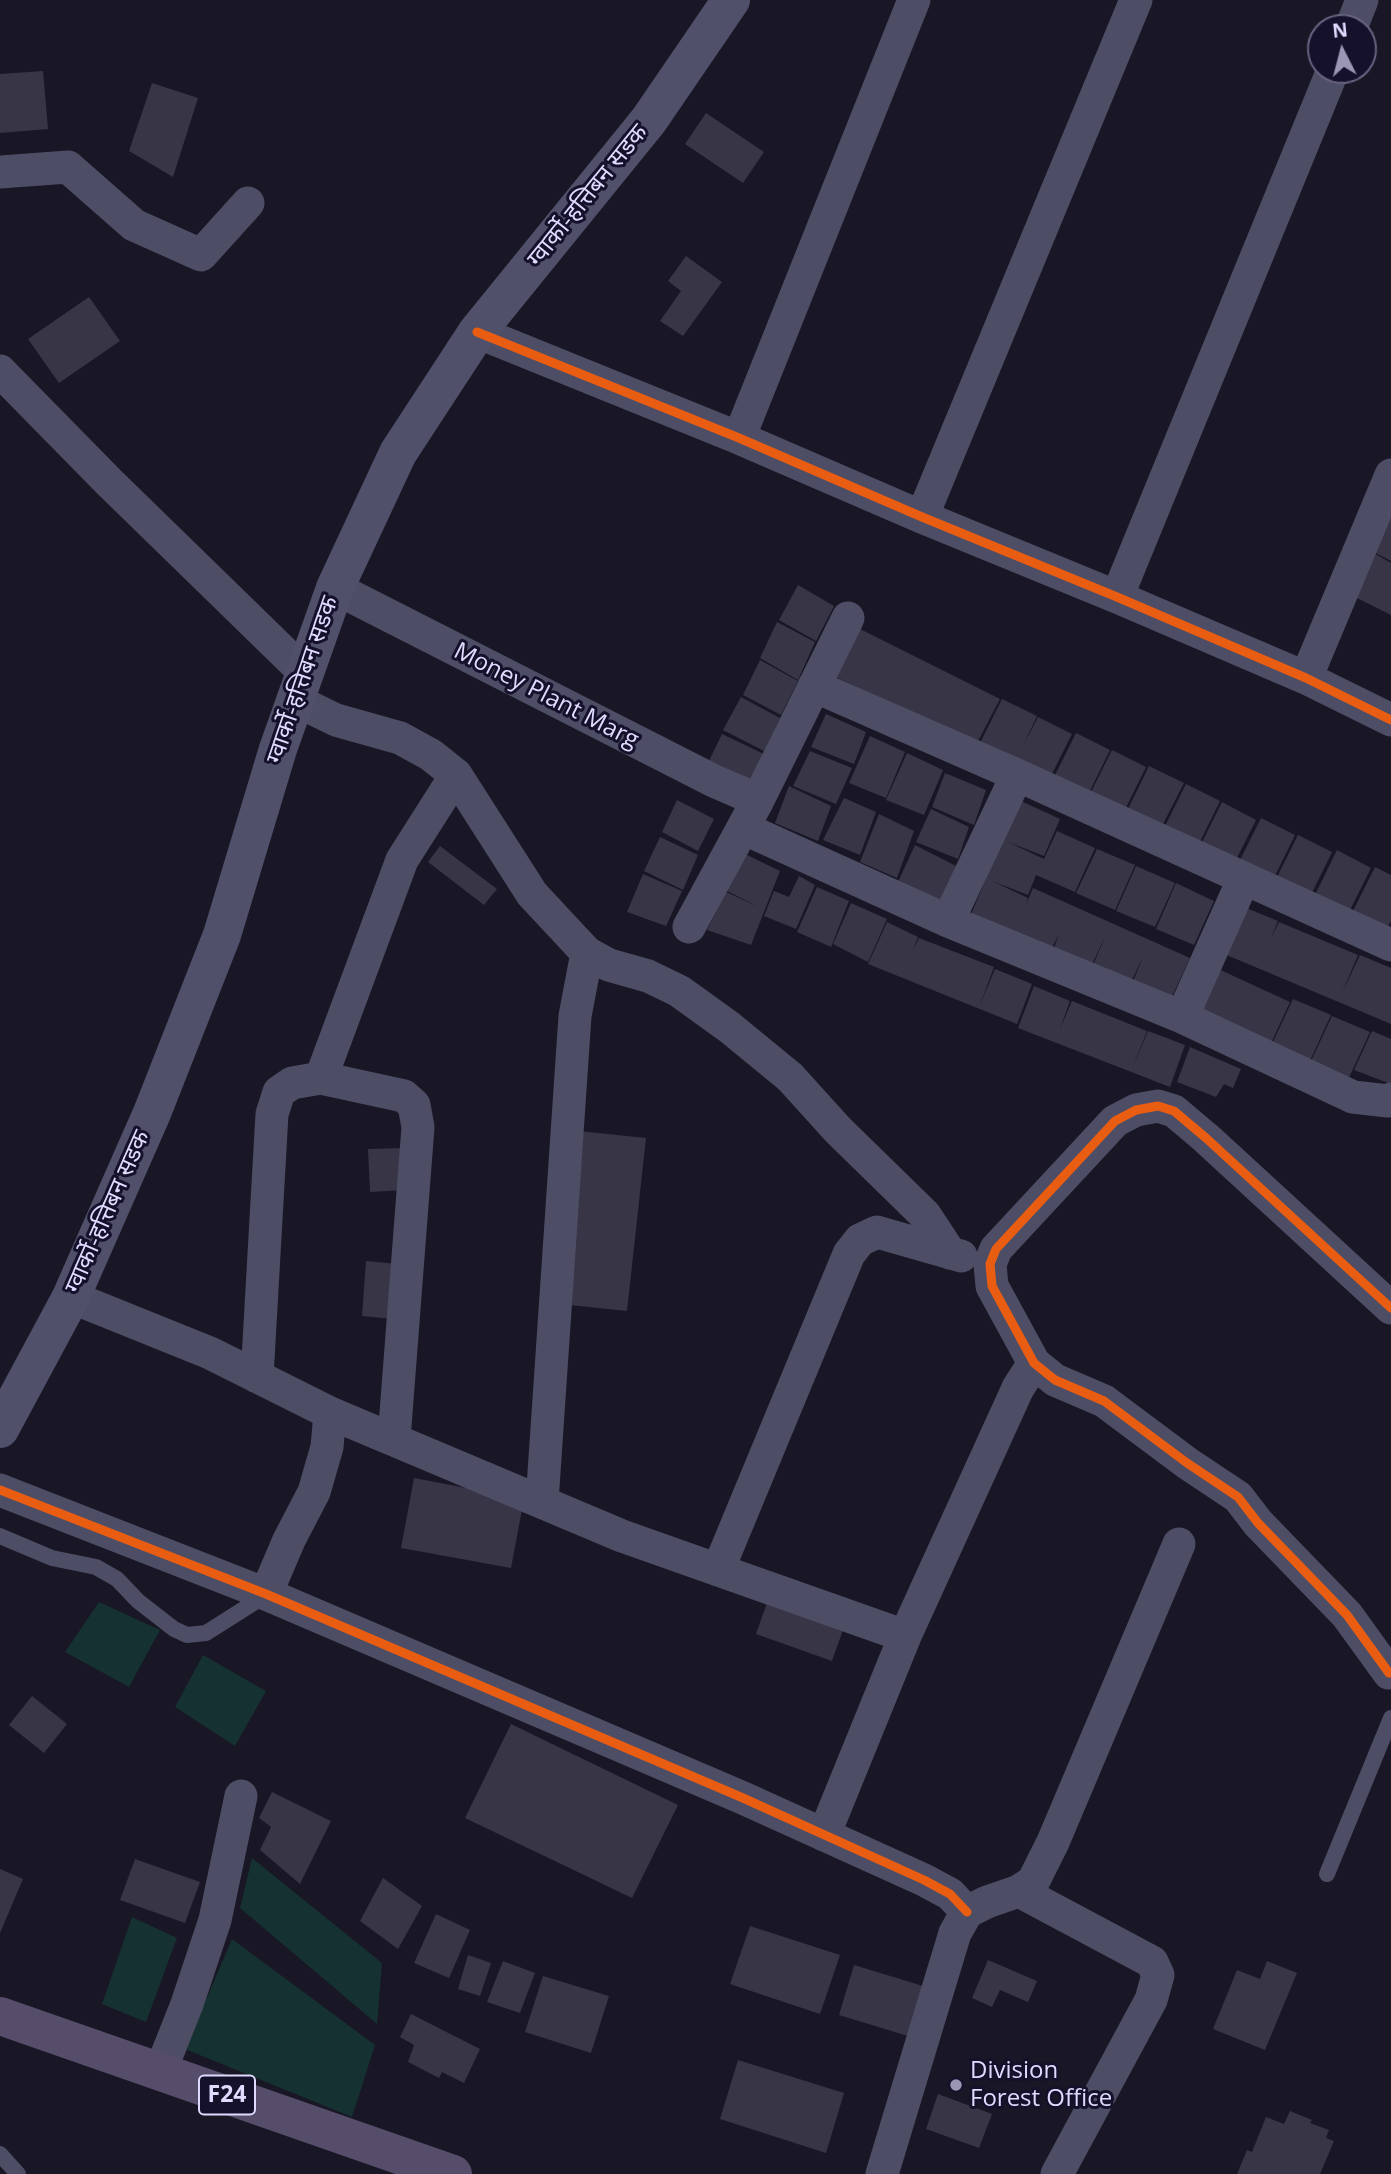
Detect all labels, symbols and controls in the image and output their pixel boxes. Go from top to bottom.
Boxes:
north arrow [1307,14,1377,84]
text: N [1331,16,1349,44]
street label: ग्वार्को-हत्तिबन सडक [522,119,654,273]
street label: ग्वार्को-हत्तिबन सडक [261,593,345,767]
street label: Money Plant Marg [449,637,643,755]
street label: ग्वार्को-हत्तिबन सडक [59,1126,157,1298]
place label: Division Forest Office [970,2057,1112,2113]
road number: F24 [199,2076,255,2114]
marker: Division Forest Office [948,2077,964,2093]

